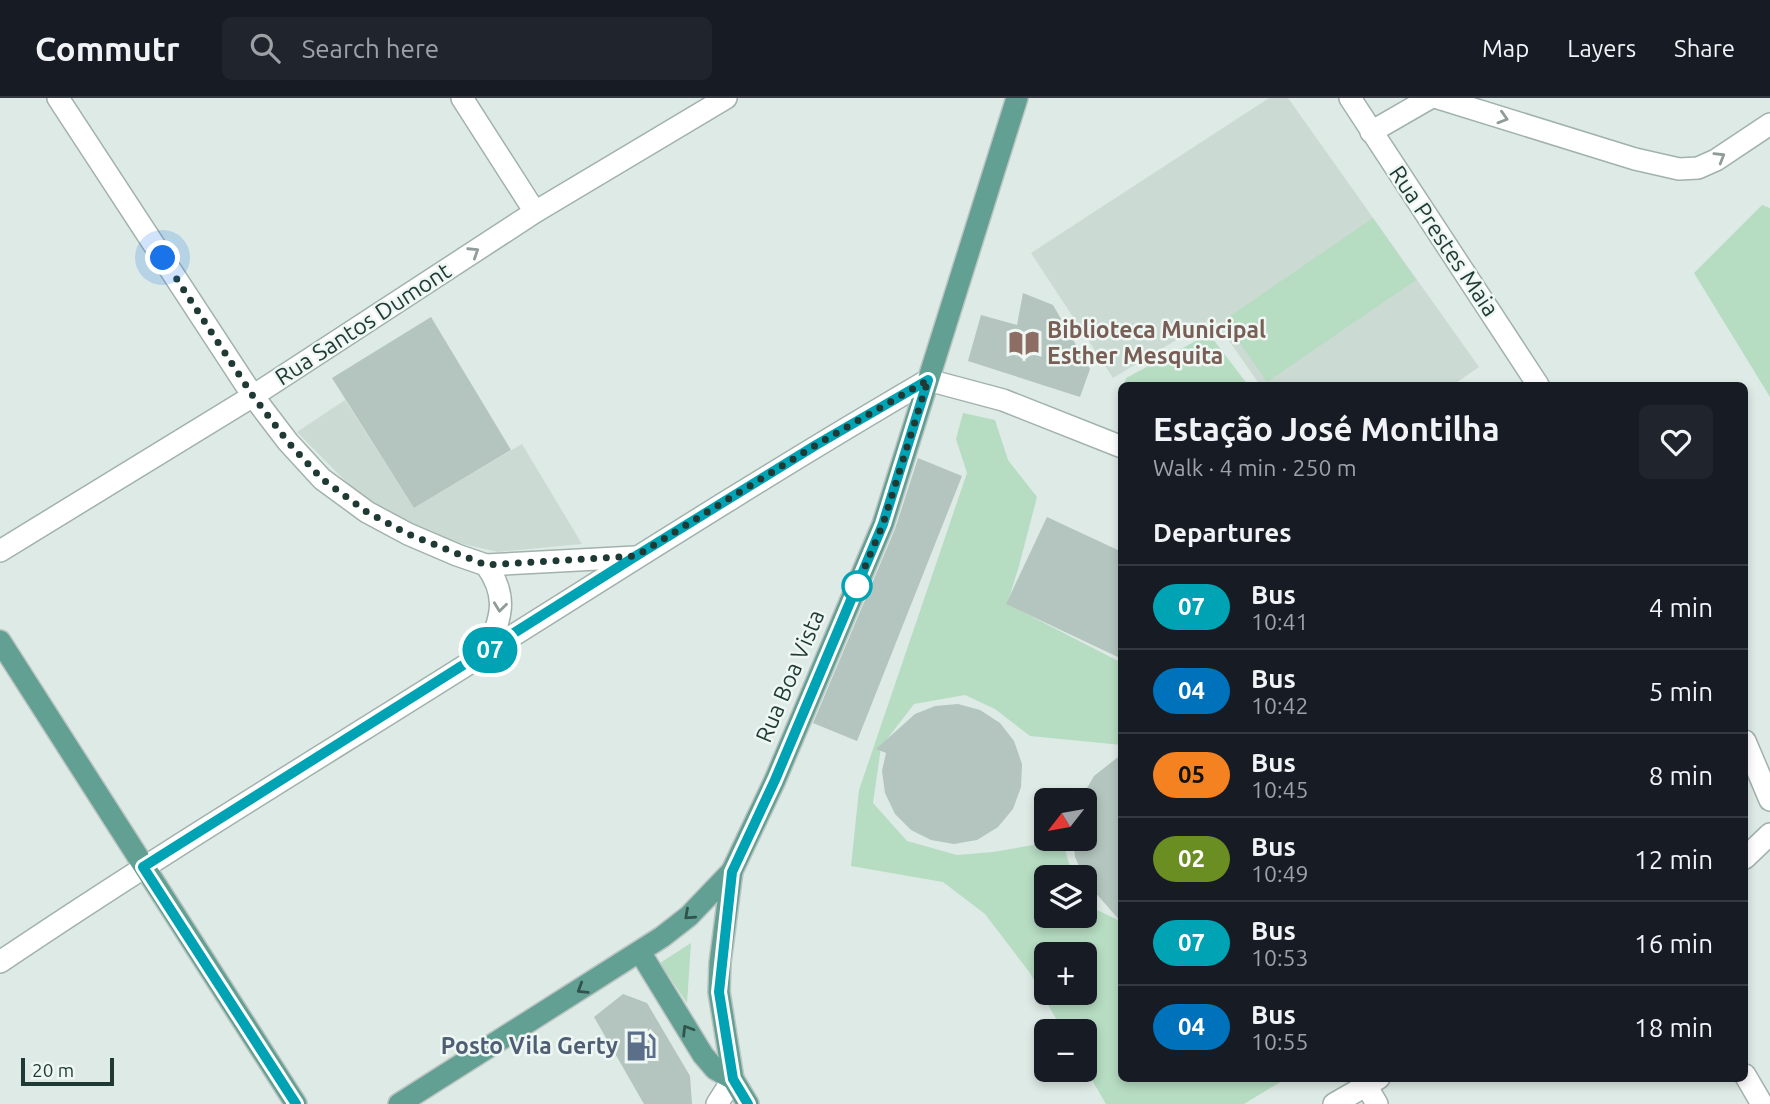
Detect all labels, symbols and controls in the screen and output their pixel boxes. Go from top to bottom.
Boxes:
search box [222,17,712,80]
icon: search [246,29,284,67]
text: Commutr [35,30,180,67]
text: Search here [302,34,439,63]
text: Map [1482,35,1529,62]
text: Layers [1567,35,1636,62]
text: Share [1674,35,1735,62]
one-way arrow [1496,110,1509,124]
one-way arrow [1713,152,1726,165]
street label: Rua Prestes Maia [1385,161,1504,321]
your location [145,240,180,275]
one-way arrow [467,247,480,260]
street label: Rua Santos Dumont [270,258,455,390]
place label: Biblioteca Municipal Esther Mesquita [1047,317,1266,368]
library icon: Biblioteca Municipal Esther Mesquita [1007,326,1041,360]
button: heart [1639,405,1713,479]
text: Estação José Montilha [1153,410,1500,447]
text: Walk · 4 min · 250 m [1153,455,1357,480]
text: Departures [1153,518,1291,547]
unlabelled marker [842,571,872,601]
text: Bus [1251,580,1296,609]
text: 07 [1178,593,1205,620]
text: 4 min [1649,593,1713,622]
one-way arrow [493,601,508,613]
street label: Rua Boa Vista [750,606,829,746]
text: 10:41 [1251,609,1309,634]
line badge: 07 [458,627,522,673]
text: 07 [476,636,504,663]
text: Bus [1251,664,1296,693]
text: 04 [1178,677,1205,704]
text: 5 min [1649,677,1713,706]
text: 10:42 [1251,693,1309,718]
text: Bus [1251,748,1296,777]
text: 05 [1178,761,1205,788]
text: 8 min [1649,761,1713,790]
text: 10:45 [1251,777,1309,802]
north arrow [1034,788,1097,850]
map controls [1034,788,1097,1082]
text: Bus [1251,832,1296,861]
text: 02 [1178,845,1205,872]
text: 12 min [1634,845,1713,874]
text: 10:49 [1251,861,1309,886]
button: layers [1034,865,1097,928]
one-way arrow [684,907,697,919]
text: Bus [1251,916,1296,945]
text: 07 [1178,929,1205,956]
text: 16 min [1634,929,1713,958]
button: + [1034,942,1097,1005]
text: 10:53 [1251,945,1309,970]
one-way arrow [577,980,590,993]
text: Bus [1251,1000,1296,1029]
text: 04 [1178,1013,1205,1040]
text: 18 min [1634,1013,1713,1042]
button: − [1034,1019,1097,1082]
one-way arrow [683,1025,696,1038]
fuel station icon: Posto Vila Gerty [624,1029,658,1063]
text: 10:55 [1251,1029,1309,1054]
place label: Posto Vila Gerty [441,1033,618,1058]
scale bar [21,1055,114,1087]
text: 20 m [32,1059,74,1081]

